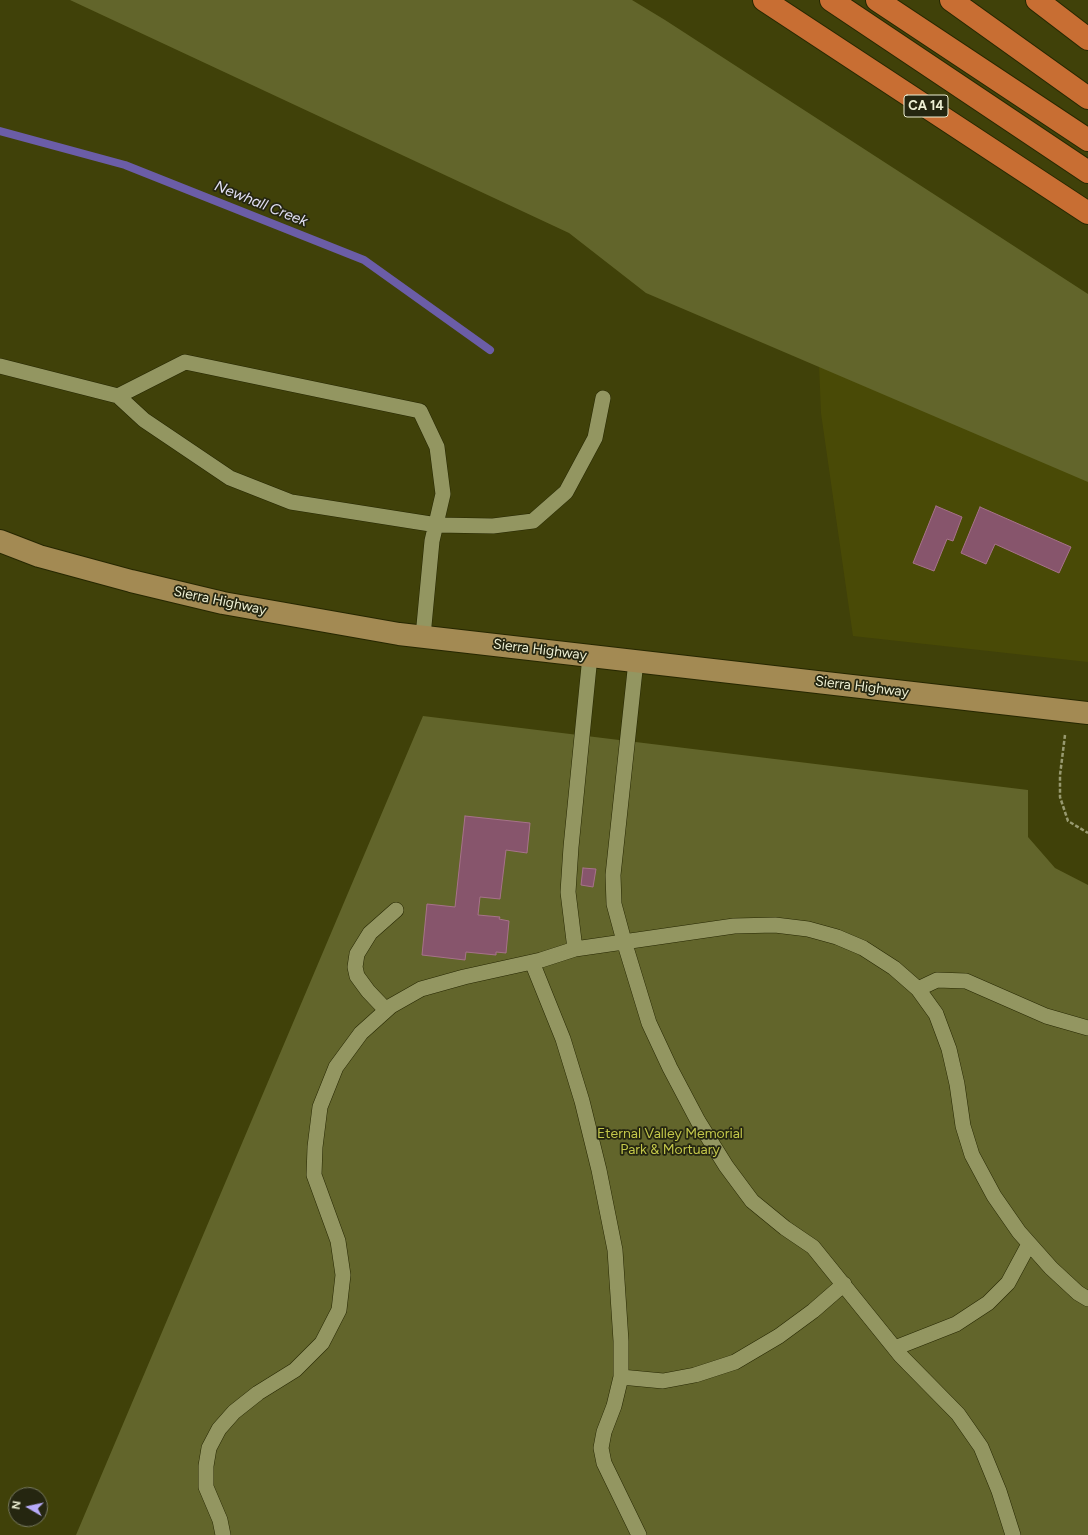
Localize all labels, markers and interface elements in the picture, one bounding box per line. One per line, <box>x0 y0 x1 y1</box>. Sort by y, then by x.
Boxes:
road number: CA 14 <box>904 95 948 117</box>
water label: Newhall Creek <box>212 177 310 231</box>
street label: Sierra Highway <box>172 583 268 619</box>
street label: Sierra Highway <box>492 636 588 664</box>
street label: Sierra Highway <box>814 673 910 701</box>
park label: Eternal Valley Memorial Park & Mortuary <box>597 1126 743 1158</box>
north arrow <box>8 1487 48 1527</box>
text: N <box>10 1500 24 1510</box>

